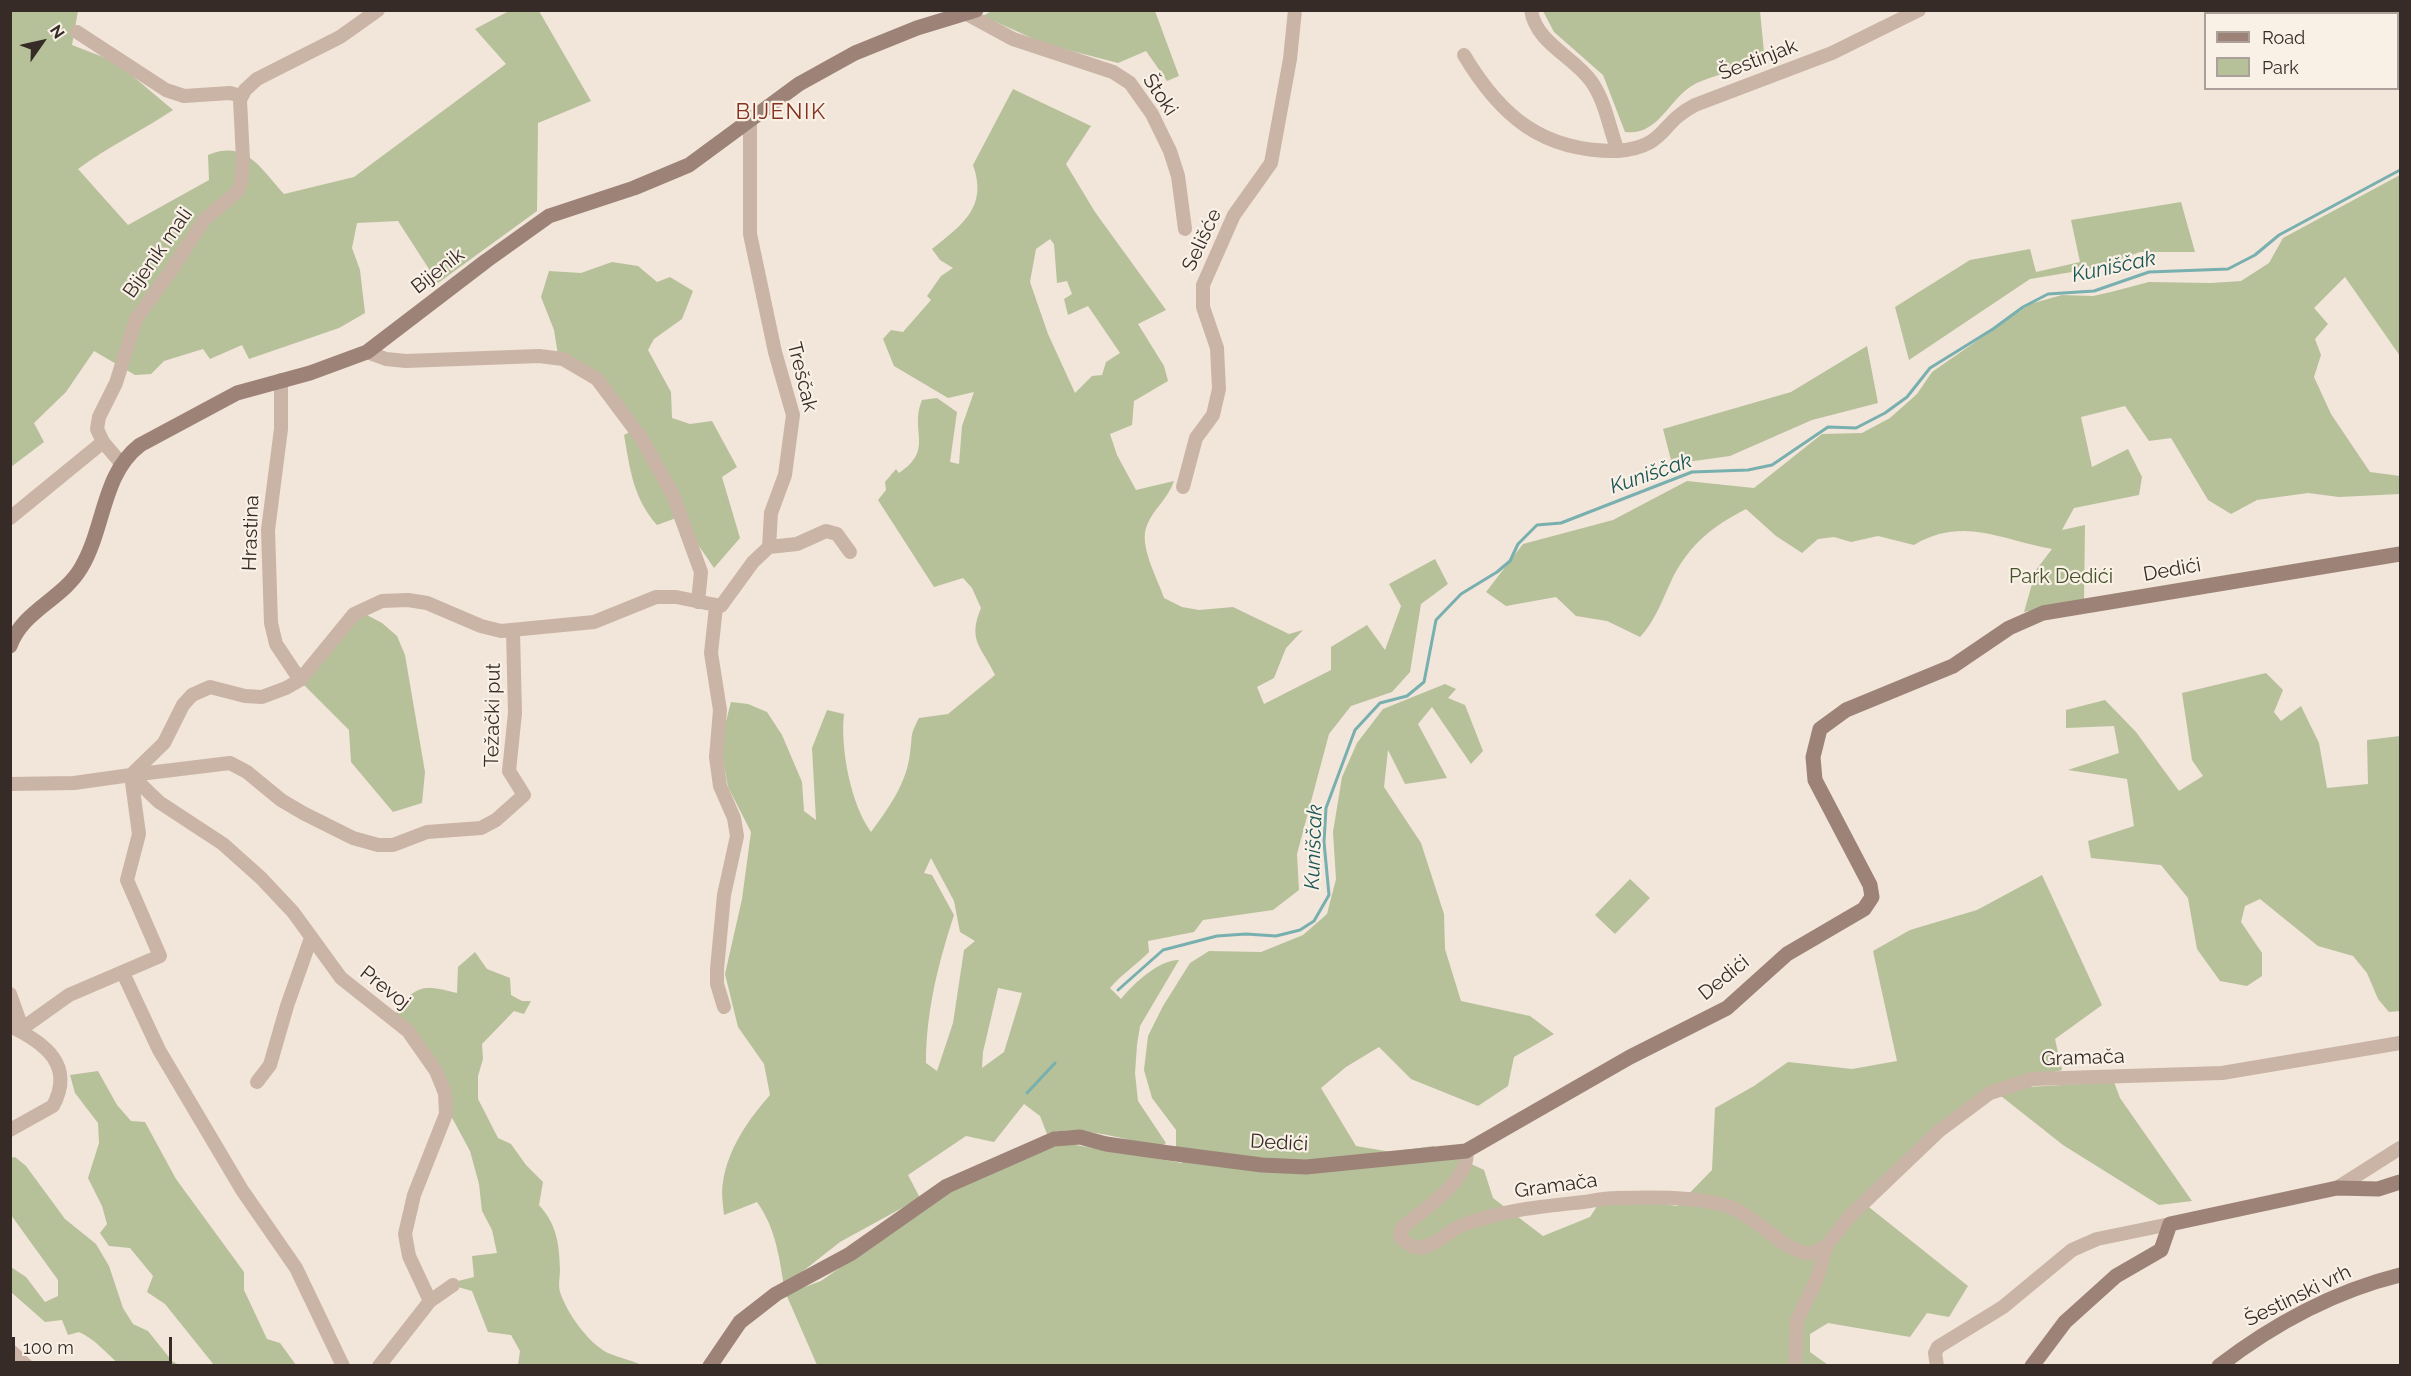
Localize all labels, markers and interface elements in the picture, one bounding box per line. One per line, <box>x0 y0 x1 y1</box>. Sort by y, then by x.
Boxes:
north arrow <box>12 12 72 72</box>
legend <box>2204 12 2399 90</box>
text: N <box>46 21 69 42</box>
text: Road <box>2262 27 2305 48</box>
street label: Šestinjak <box>1715 34 1801 86</box>
text: Park <box>2262 57 2299 78</box>
street label: Štoki <box>1137 69 1183 121</box>
district label: BIJENIK <box>735 99 827 125</box>
street label: Bijenik mali <box>118 203 198 303</box>
street label: Selišće <box>1177 205 1227 275</box>
street label: Bijenik <box>407 243 469 299</box>
water label: Kuniščak <box>2070 246 2158 288</box>
street label: Treščak <box>782 340 822 414</box>
water label: Kuniščak <box>1607 448 1695 500</box>
street label: Hrastina <box>238 495 264 571</box>
street label: Dedići <box>2141 553 2203 587</box>
park label: Park Dedići <box>2009 565 2113 589</box>
street label: Težački put <box>480 663 506 767</box>
water label: Kuniščak <box>1300 804 1328 890</box>
street label: Dedići <box>1694 950 1754 1006</box>
street label: Prevoj <box>355 961 415 1015</box>
street label: Gramača <box>2041 1045 2125 1071</box>
street label: Dedići <box>1249 1129 1309 1157</box>
street label: Gramača <box>1513 1168 1599 1204</box>
street label: Šestinski vrh <box>2241 1260 2355 1332</box>
scale bar <box>15 1325 176 1363</box>
text: 100 m <box>23 1337 74 1358</box>

